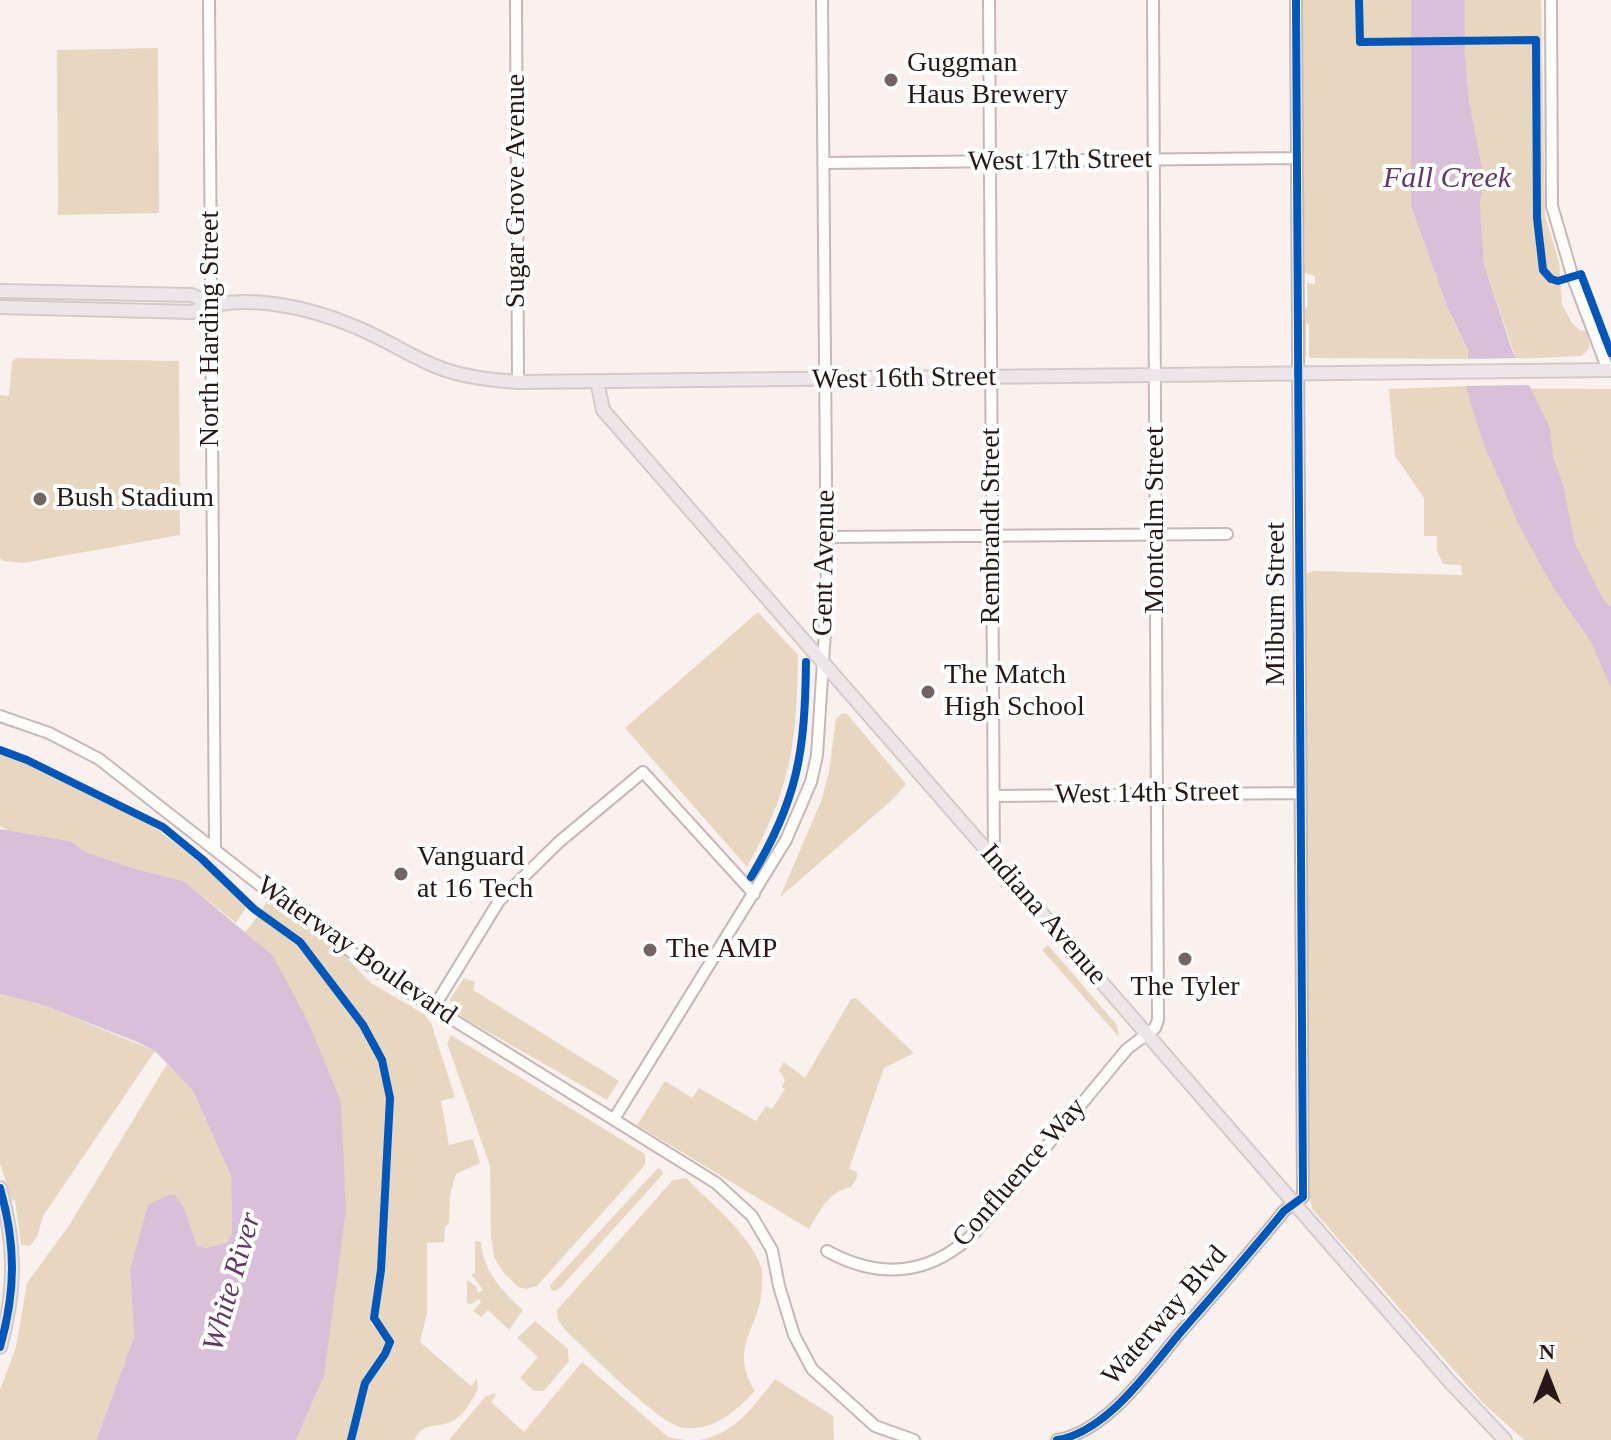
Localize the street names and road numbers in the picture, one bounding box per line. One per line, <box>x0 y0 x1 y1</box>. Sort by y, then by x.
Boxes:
street label: Sugar Grove Avenue <box>500 74 534 308</box>
street label: West 17th Street <box>968 143 1152 179</box>
street label: North Harding Street <box>194 211 228 447</box>
street label: West 16th Street <box>812 361 996 397</box>
street label: Montcalm Street <box>1139 426 1173 614</box>
street label: Rembrandt Street <box>975 428 1009 624</box>
street label: Gent Avenue <box>807 490 843 636</box>
street label: Milburn Street <box>1260 522 1294 686</box>
street label: West 14th Street <box>1055 776 1239 812</box>
street label: Indiana Avenue <box>973 838 1113 992</box>
street label: Waterway Boulevard <box>250 869 462 1033</box>
street label: Confluence Way <box>946 1092 1094 1254</box>
street label: Waterway Blvd <box>1095 1239 1235 1393</box>

